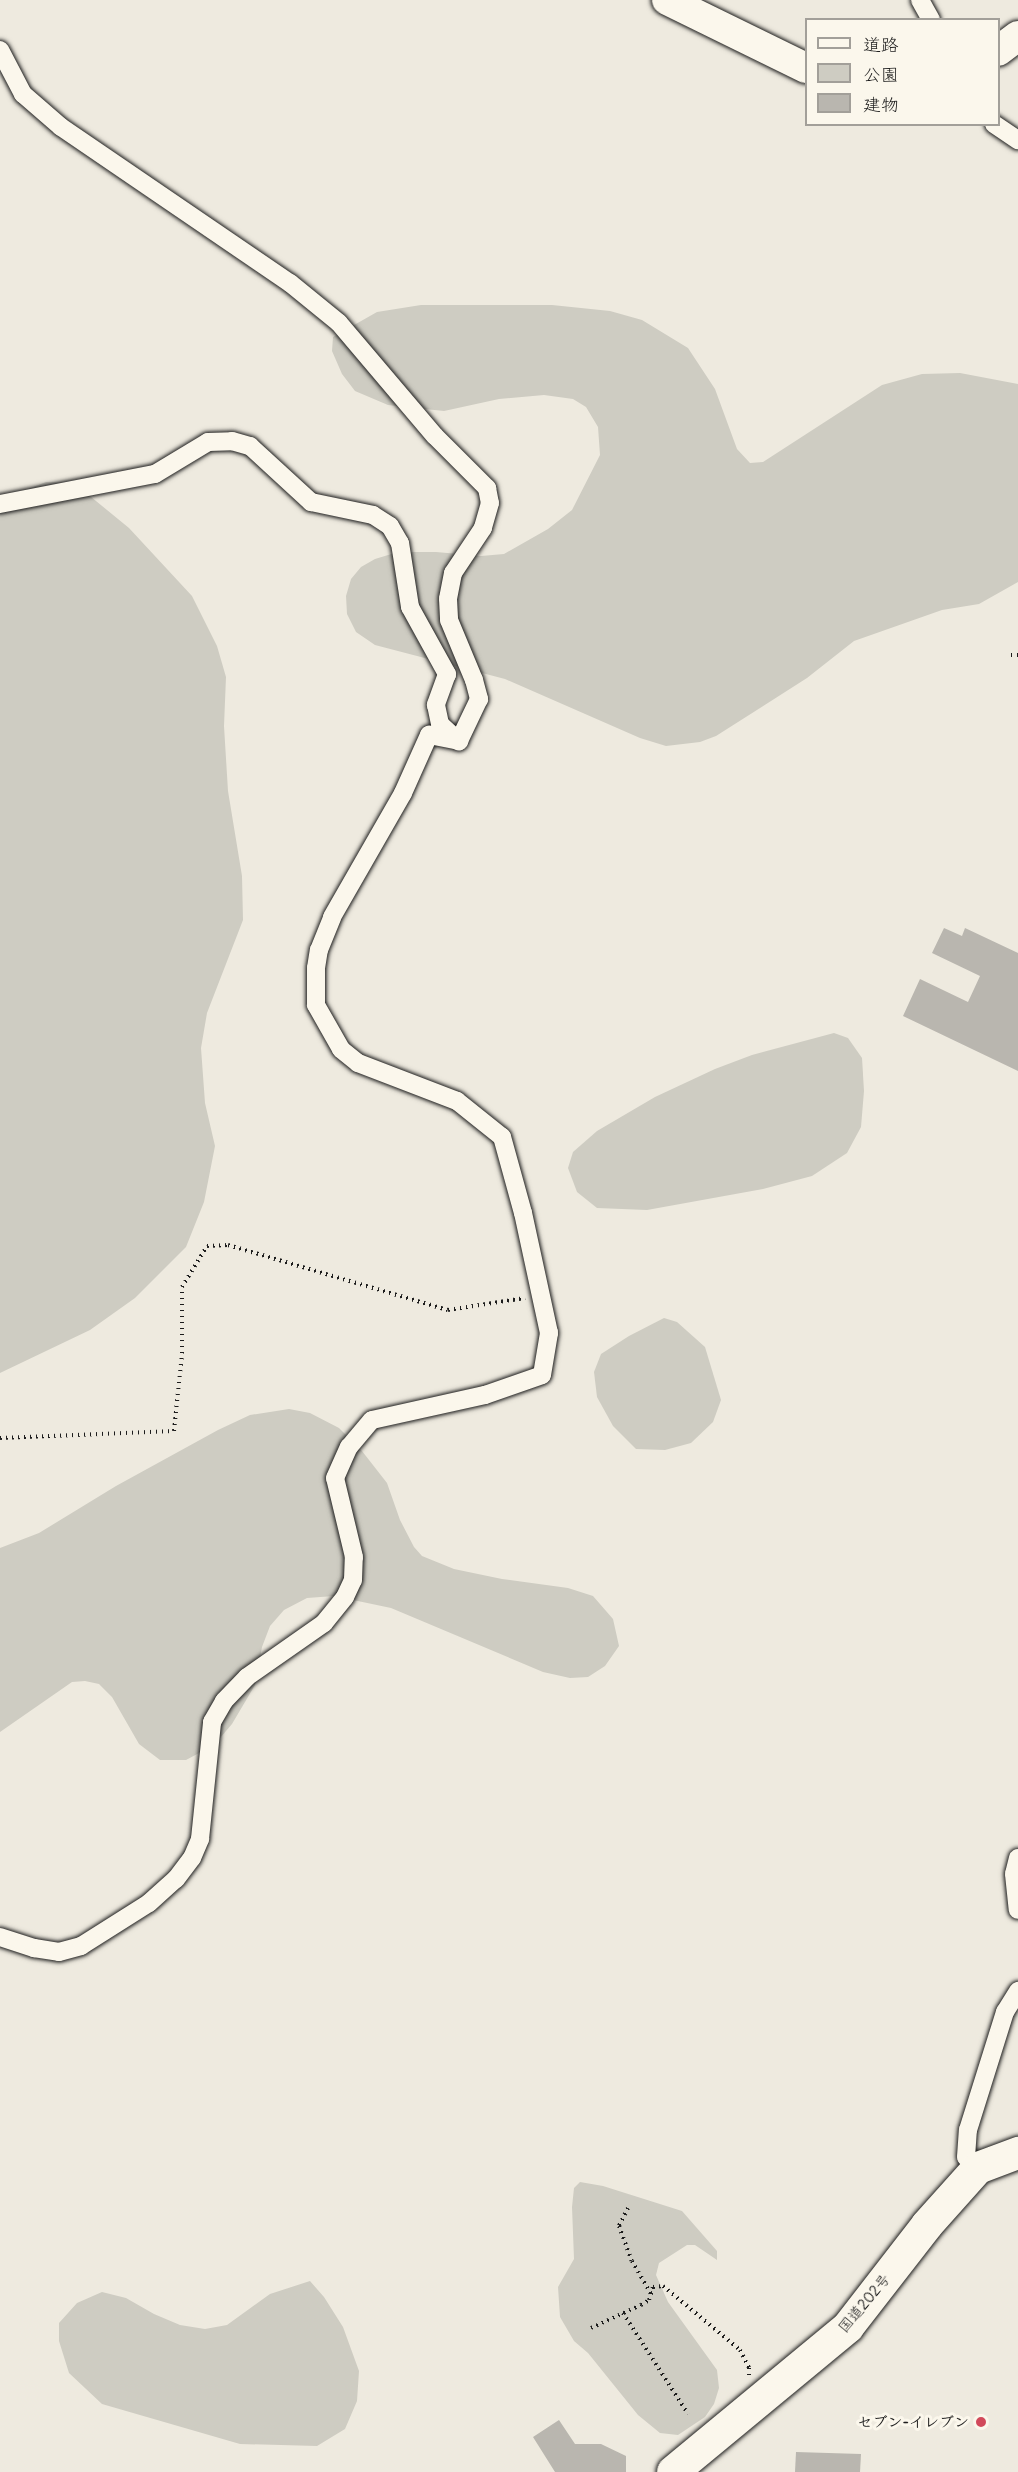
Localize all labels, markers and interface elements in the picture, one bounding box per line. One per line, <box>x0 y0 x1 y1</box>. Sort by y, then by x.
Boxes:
legend <box>805 18 1000 126</box>
text: 道路 <box>863 33 899 56</box>
text: 公園 <box>863 63 899 86</box>
text: 建物 <box>863 93 899 116</box>
street label: 国道202号 <box>834 2270 894 2336</box>
place label: セブン-イレブン <box>858 2413 969 2431</box>
marker: セブン-イレブン <box>974 2415 988 2429</box>

